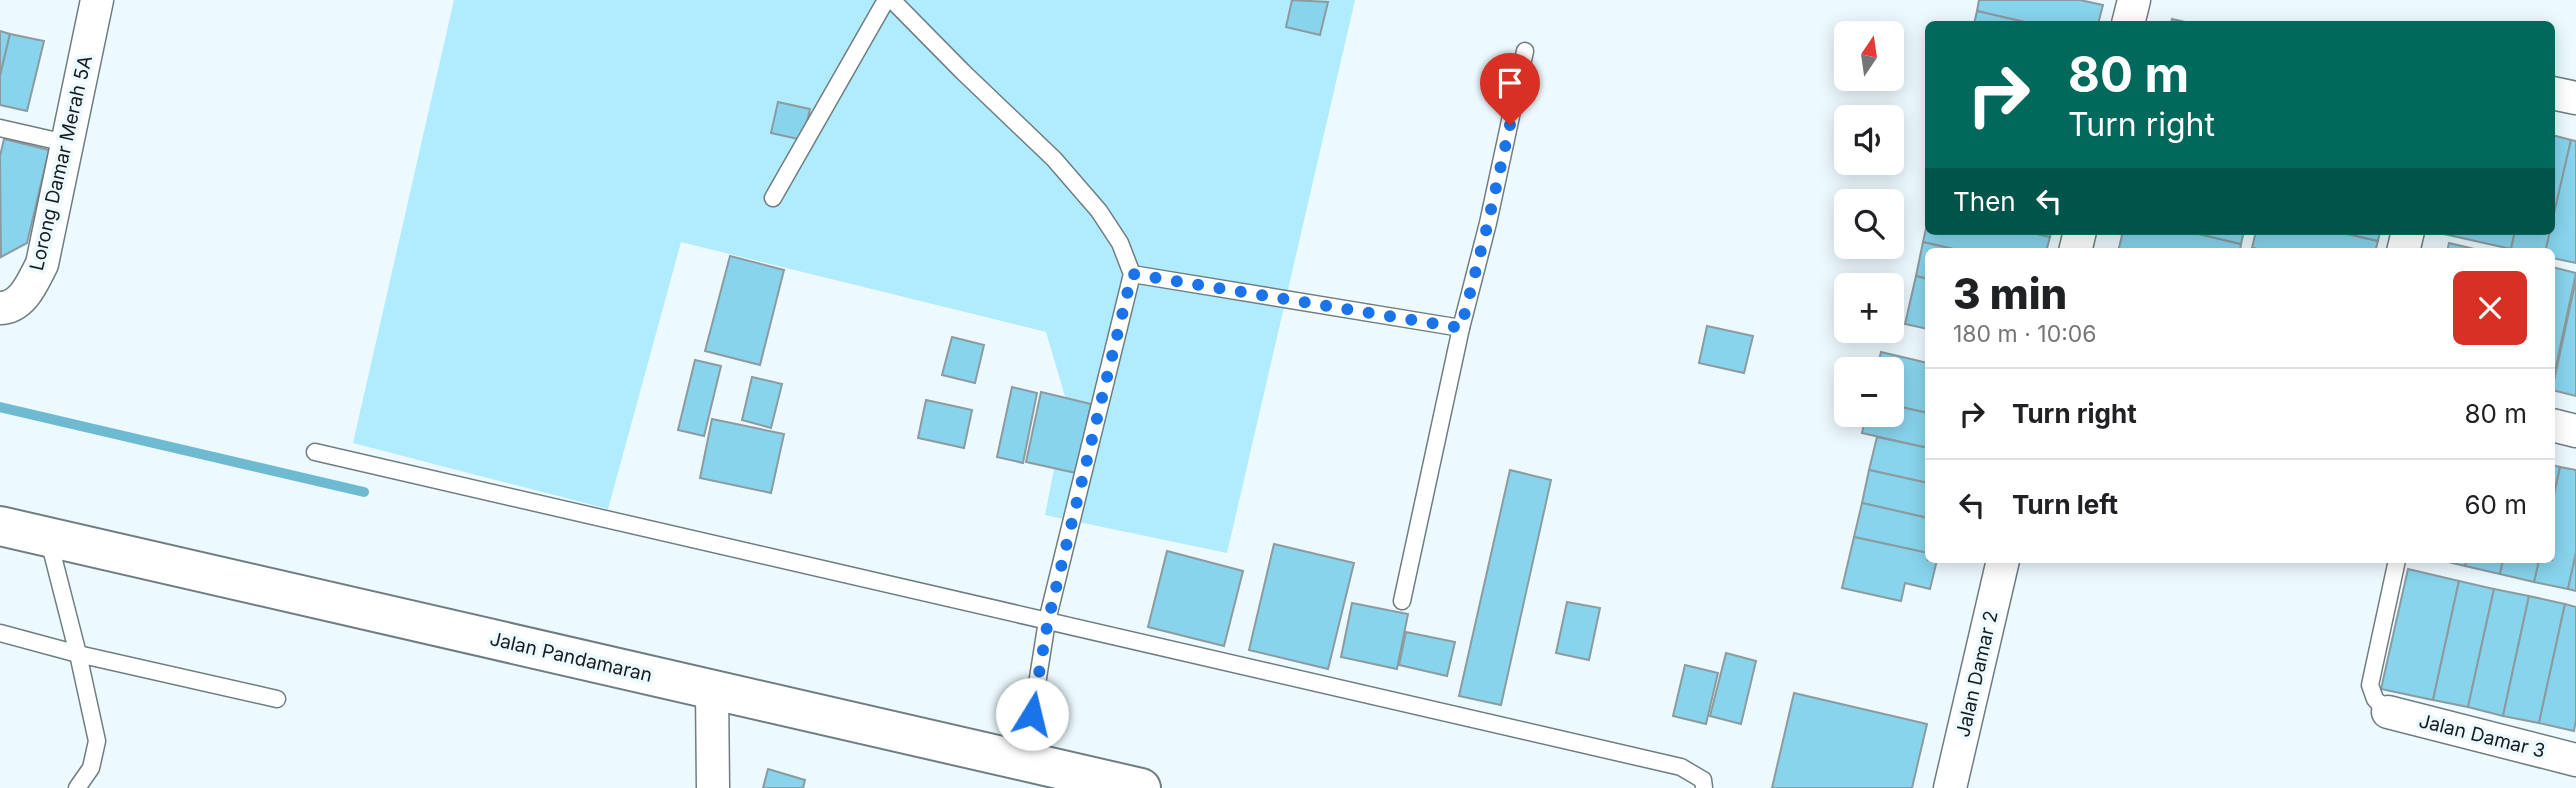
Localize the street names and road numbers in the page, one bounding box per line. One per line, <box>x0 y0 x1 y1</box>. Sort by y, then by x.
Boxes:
street label: Lorong Damar Merah 5A <box>25 53 97 273</box>
street label: Jalan Damar 2 <box>1951 608 2003 740</box>
street label: Jalan Pandamaran <box>488 627 654 687</box>
street label: Jalan Damar 3 <box>2416 709 2548 763</box>

